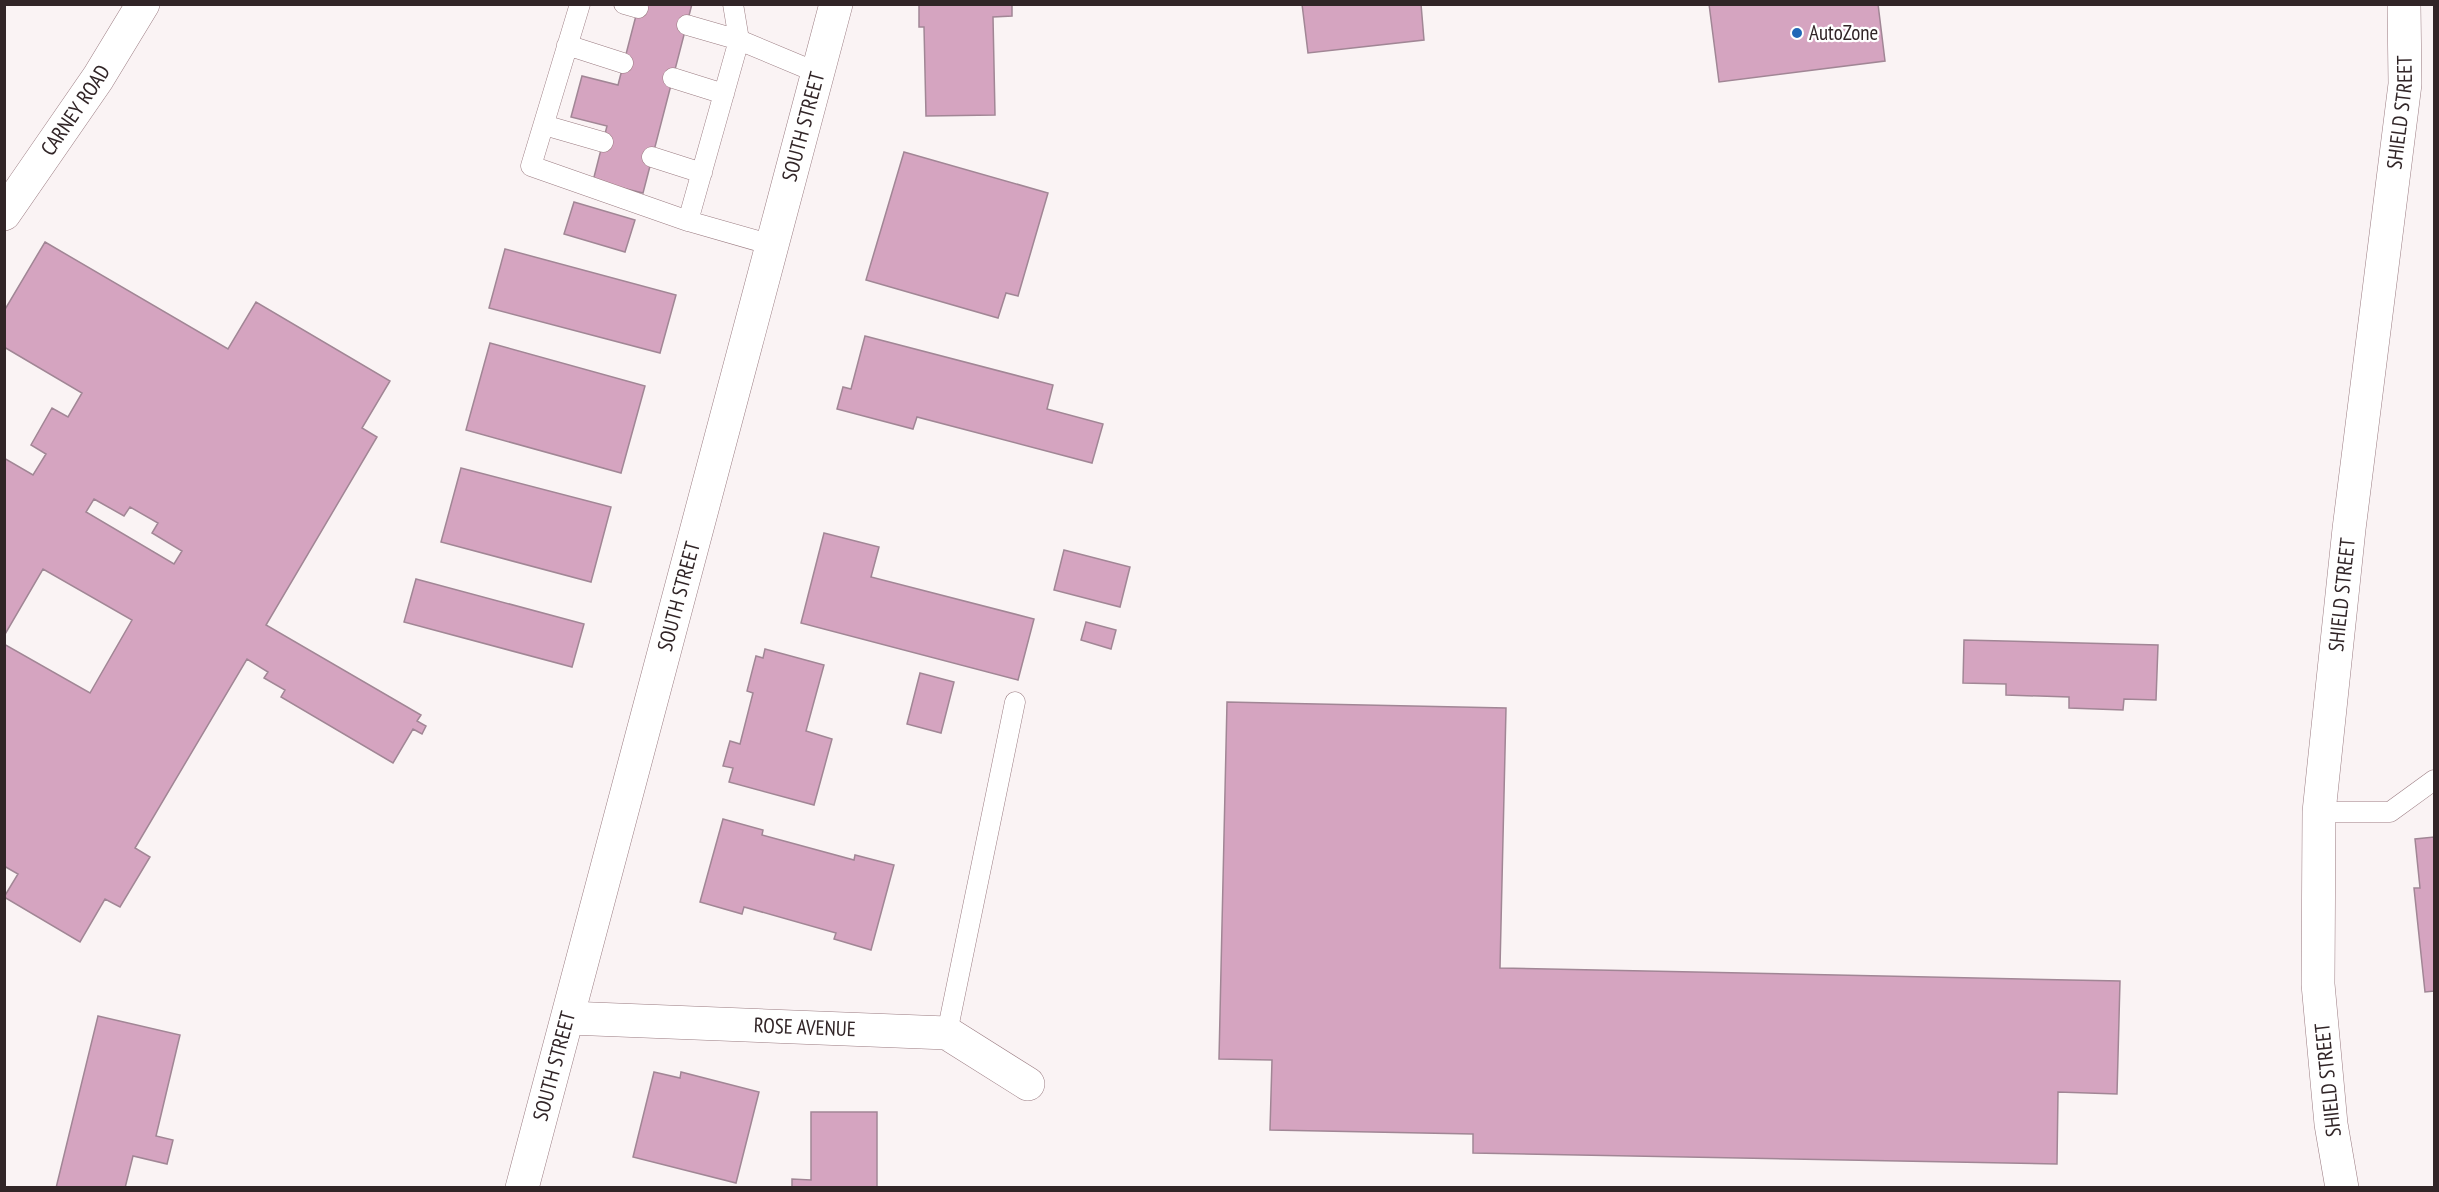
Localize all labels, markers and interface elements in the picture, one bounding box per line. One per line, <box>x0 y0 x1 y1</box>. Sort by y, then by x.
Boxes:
place label: AutoZone <box>1809 19 1878 46</box>
marker: AutoZone <box>1790 26 1804 40</box>
street label: SHIELD STREET <box>2380 55 2418 171</box>
street label: CARNEY ROAD <box>34 60 116 161</box>
street label: SOUTH STREET <box>776 68 831 184</box>
street label: SHIELD STREET <box>2322 536 2361 653</box>
street label: SOUTH STREET <box>651 538 706 654</box>
street label: SOUTH STREET <box>526 1008 581 1124</box>
street label: ROSE AVENUE <box>753 1011 856 1042</box>
street label: SHIELD STREET <box>2308 1021 2347 1138</box>

